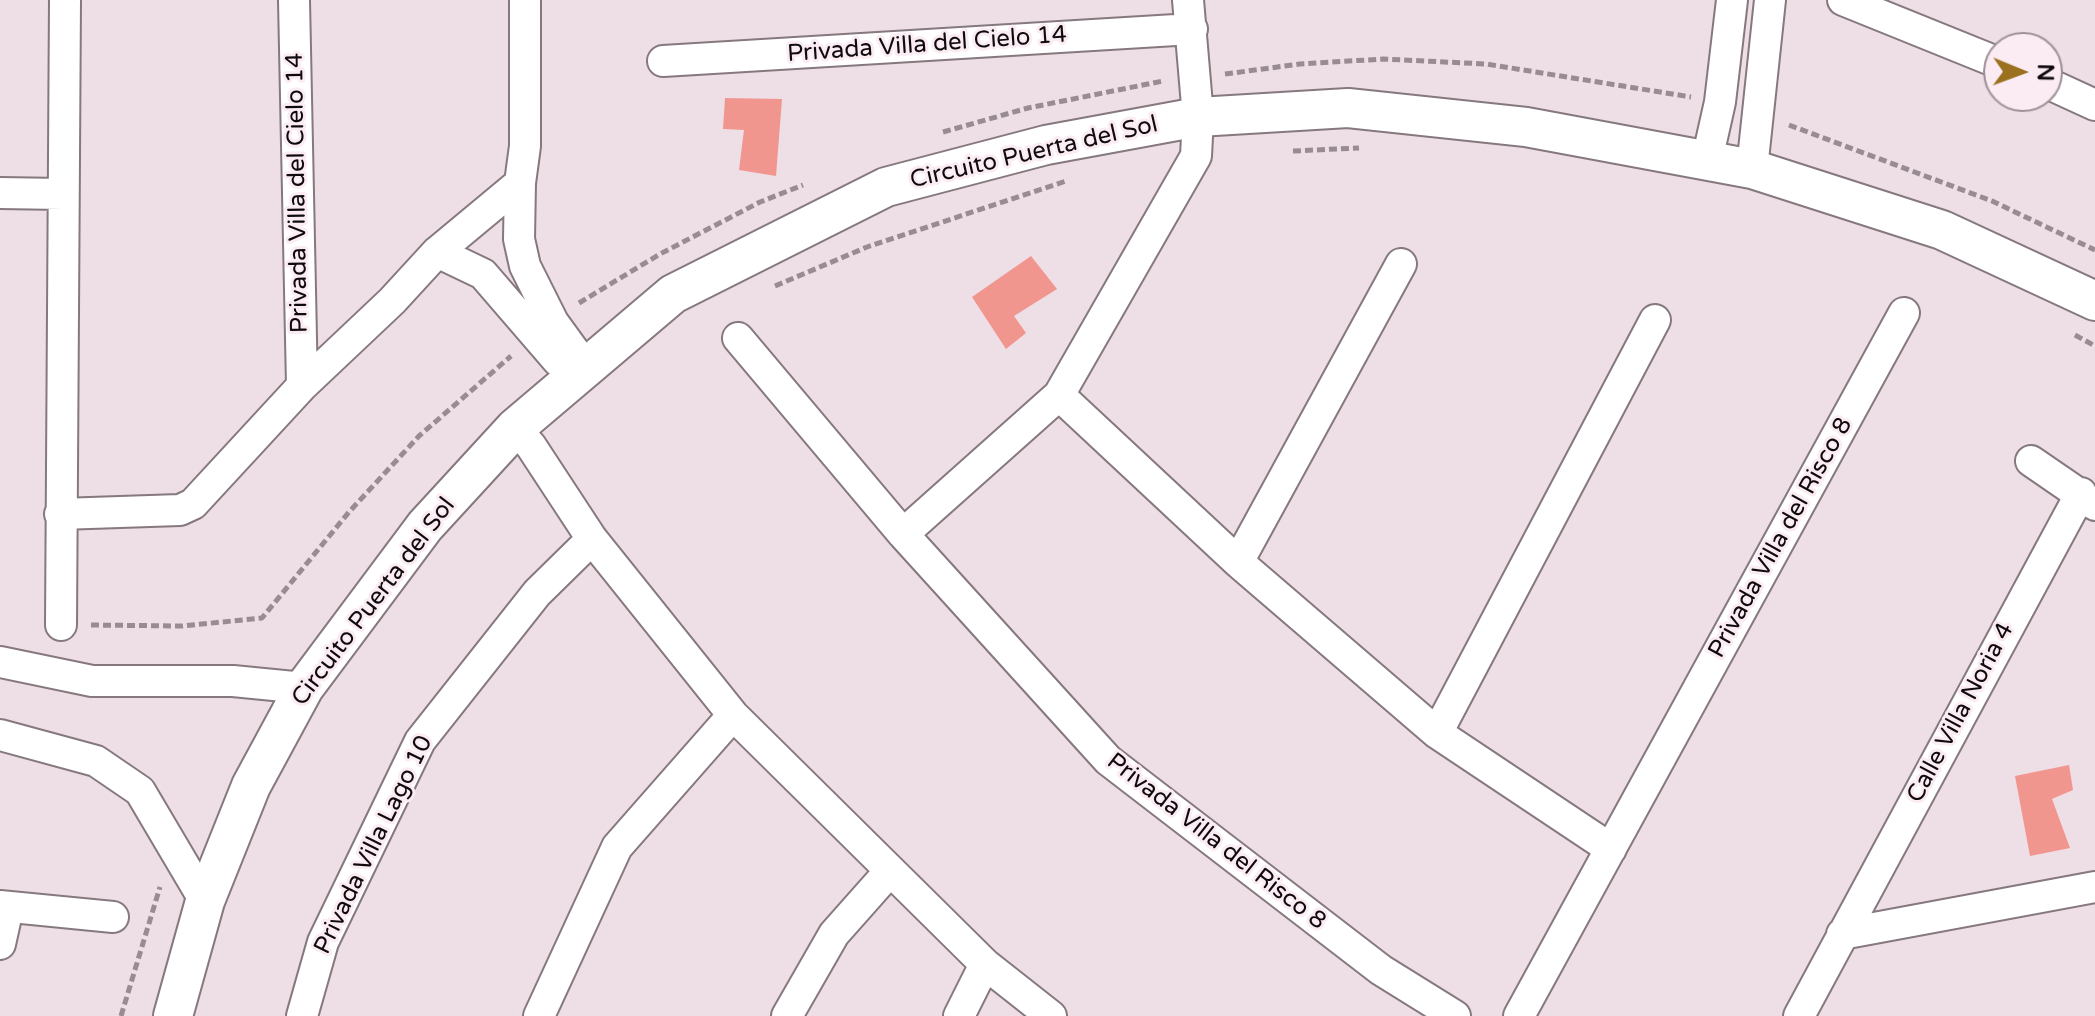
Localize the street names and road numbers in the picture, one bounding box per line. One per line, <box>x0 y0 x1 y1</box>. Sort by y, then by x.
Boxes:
street label: Privada Villa del Cielo 14 <box>786 21 1068 69</box>
street label: Privada Villa del Cielo 14 <box>281 53 315 333</box>
street label: Circuito Puerta del Sol <box>907 110 1161 196</box>
street label: Privada Villa del Risco 8 <box>1703 413 1859 663</box>
street label: Circuito Puerta del Sol <box>286 492 462 712</box>
street label: Calle Villa Noria 4 <box>1901 618 2021 808</box>
street label: Privada Villa Lago 10 <box>309 731 439 959</box>
street label: Privada Villa del Risco 8 <box>1101 747 1331 937</box>

